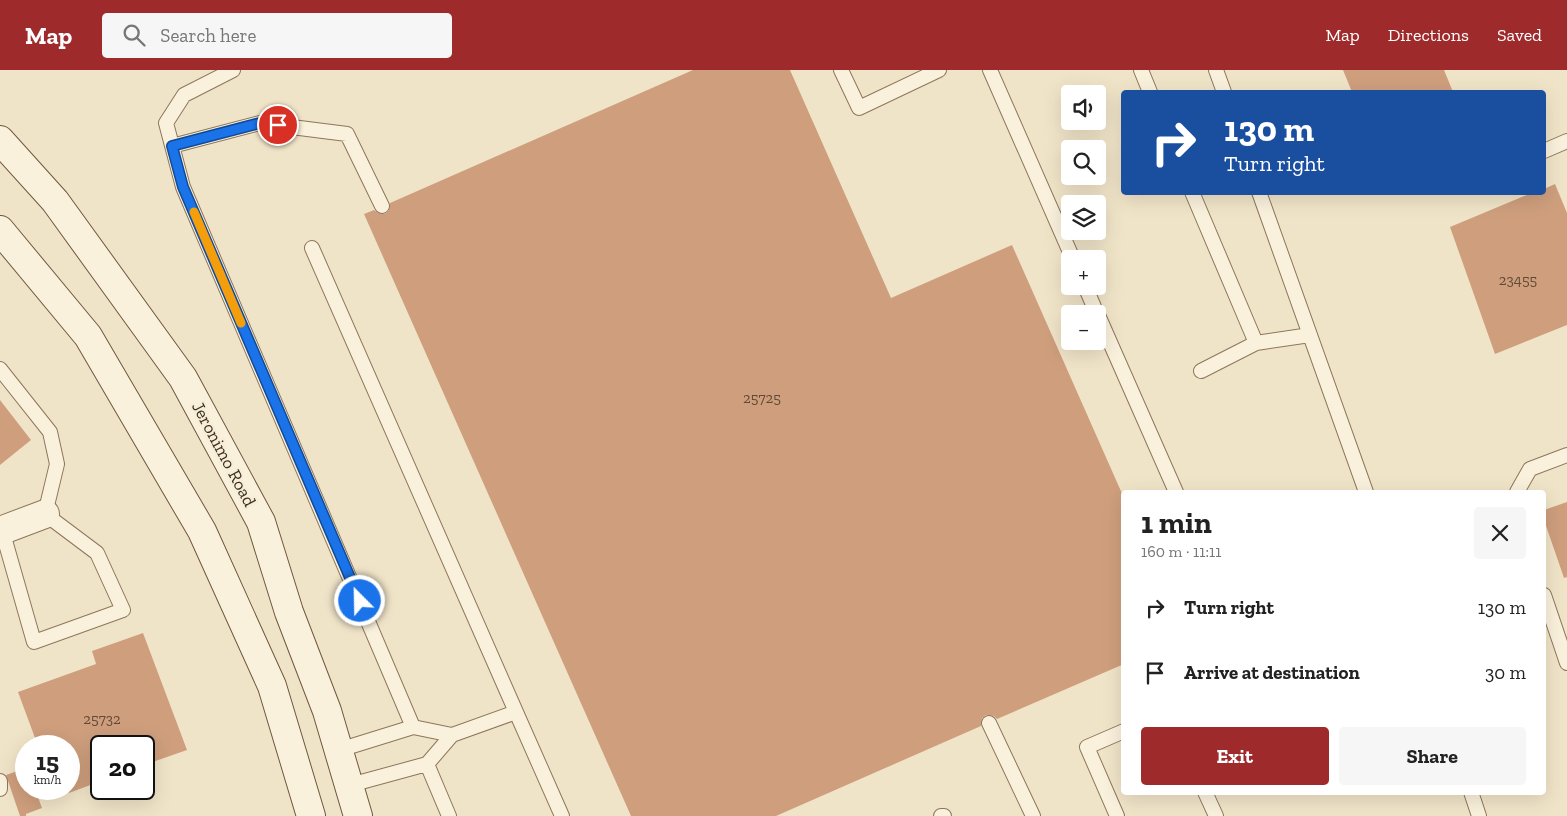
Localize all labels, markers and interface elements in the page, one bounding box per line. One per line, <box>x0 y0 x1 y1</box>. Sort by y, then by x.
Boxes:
search box <box>102 13 452 58</box>
text: Map <box>25 21 72 50</box>
icon: search <box>120 21 148 49</box>
text: Search here <box>160 24 257 47</box>
text: Map <box>1325 24 1360 46</box>
text: Directions <box>1388 24 1469 46</box>
text: Saved <box>1497 24 1542 46</box>
map controls <box>1061 85 1106 350</box>
button: sound <box>1061 85 1106 130</box>
pin <box>257 104 299 146</box>
text: 130 m <box>1224 108 1314 150</box>
icon: right <box>1141 110 1206 175</box>
icon: arrive <box>264 111 292 139</box>
button: search <box>1061 140 1106 185</box>
text: Turn right <box>1224 150 1325 177</box>
button: layers <box>1061 195 1106 240</box>
button: + <box>1061 250 1106 295</box>
house number: 23455 <box>1499 271 1538 289</box>
button: − <box>1061 305 1106 350</box>
house number: 25725 <box>743 389 781 407</box>
street label: Jeronimo Road <box>187 398 261 510</box>
text: 1 min <box>1141 505 1212 541</box>
button: close <box>1474 507 1526 559</box>
text: 160 m · 11:11 <box>1141 542 1221 561</box>
position arrow <box>333 574 385 626</box>
icon: right <box>1141 594 1169 622</box>
text: Turn right <box>1184 596 1274 619</box>
text: 130 m <box>1478 596 1526 619</box>
icon: arrive <box>1141 659 1169 687</box>
text: Arrive at destination <box>1184 661 1360 684</box>
text: 30 m <box>1485 661 1526 684</box>
house number: 25732 <box>83 710 121 728</box>
button: Exit <box>1141 727 1329 785</box>
button: Share <box>1339 727 1526 785</box>
speed limit sign: 20 <box>90 735 155 800</box>
text: 15 <box>36 746 59 776</box>
text: km/h <box>34 773 61 787</box>

